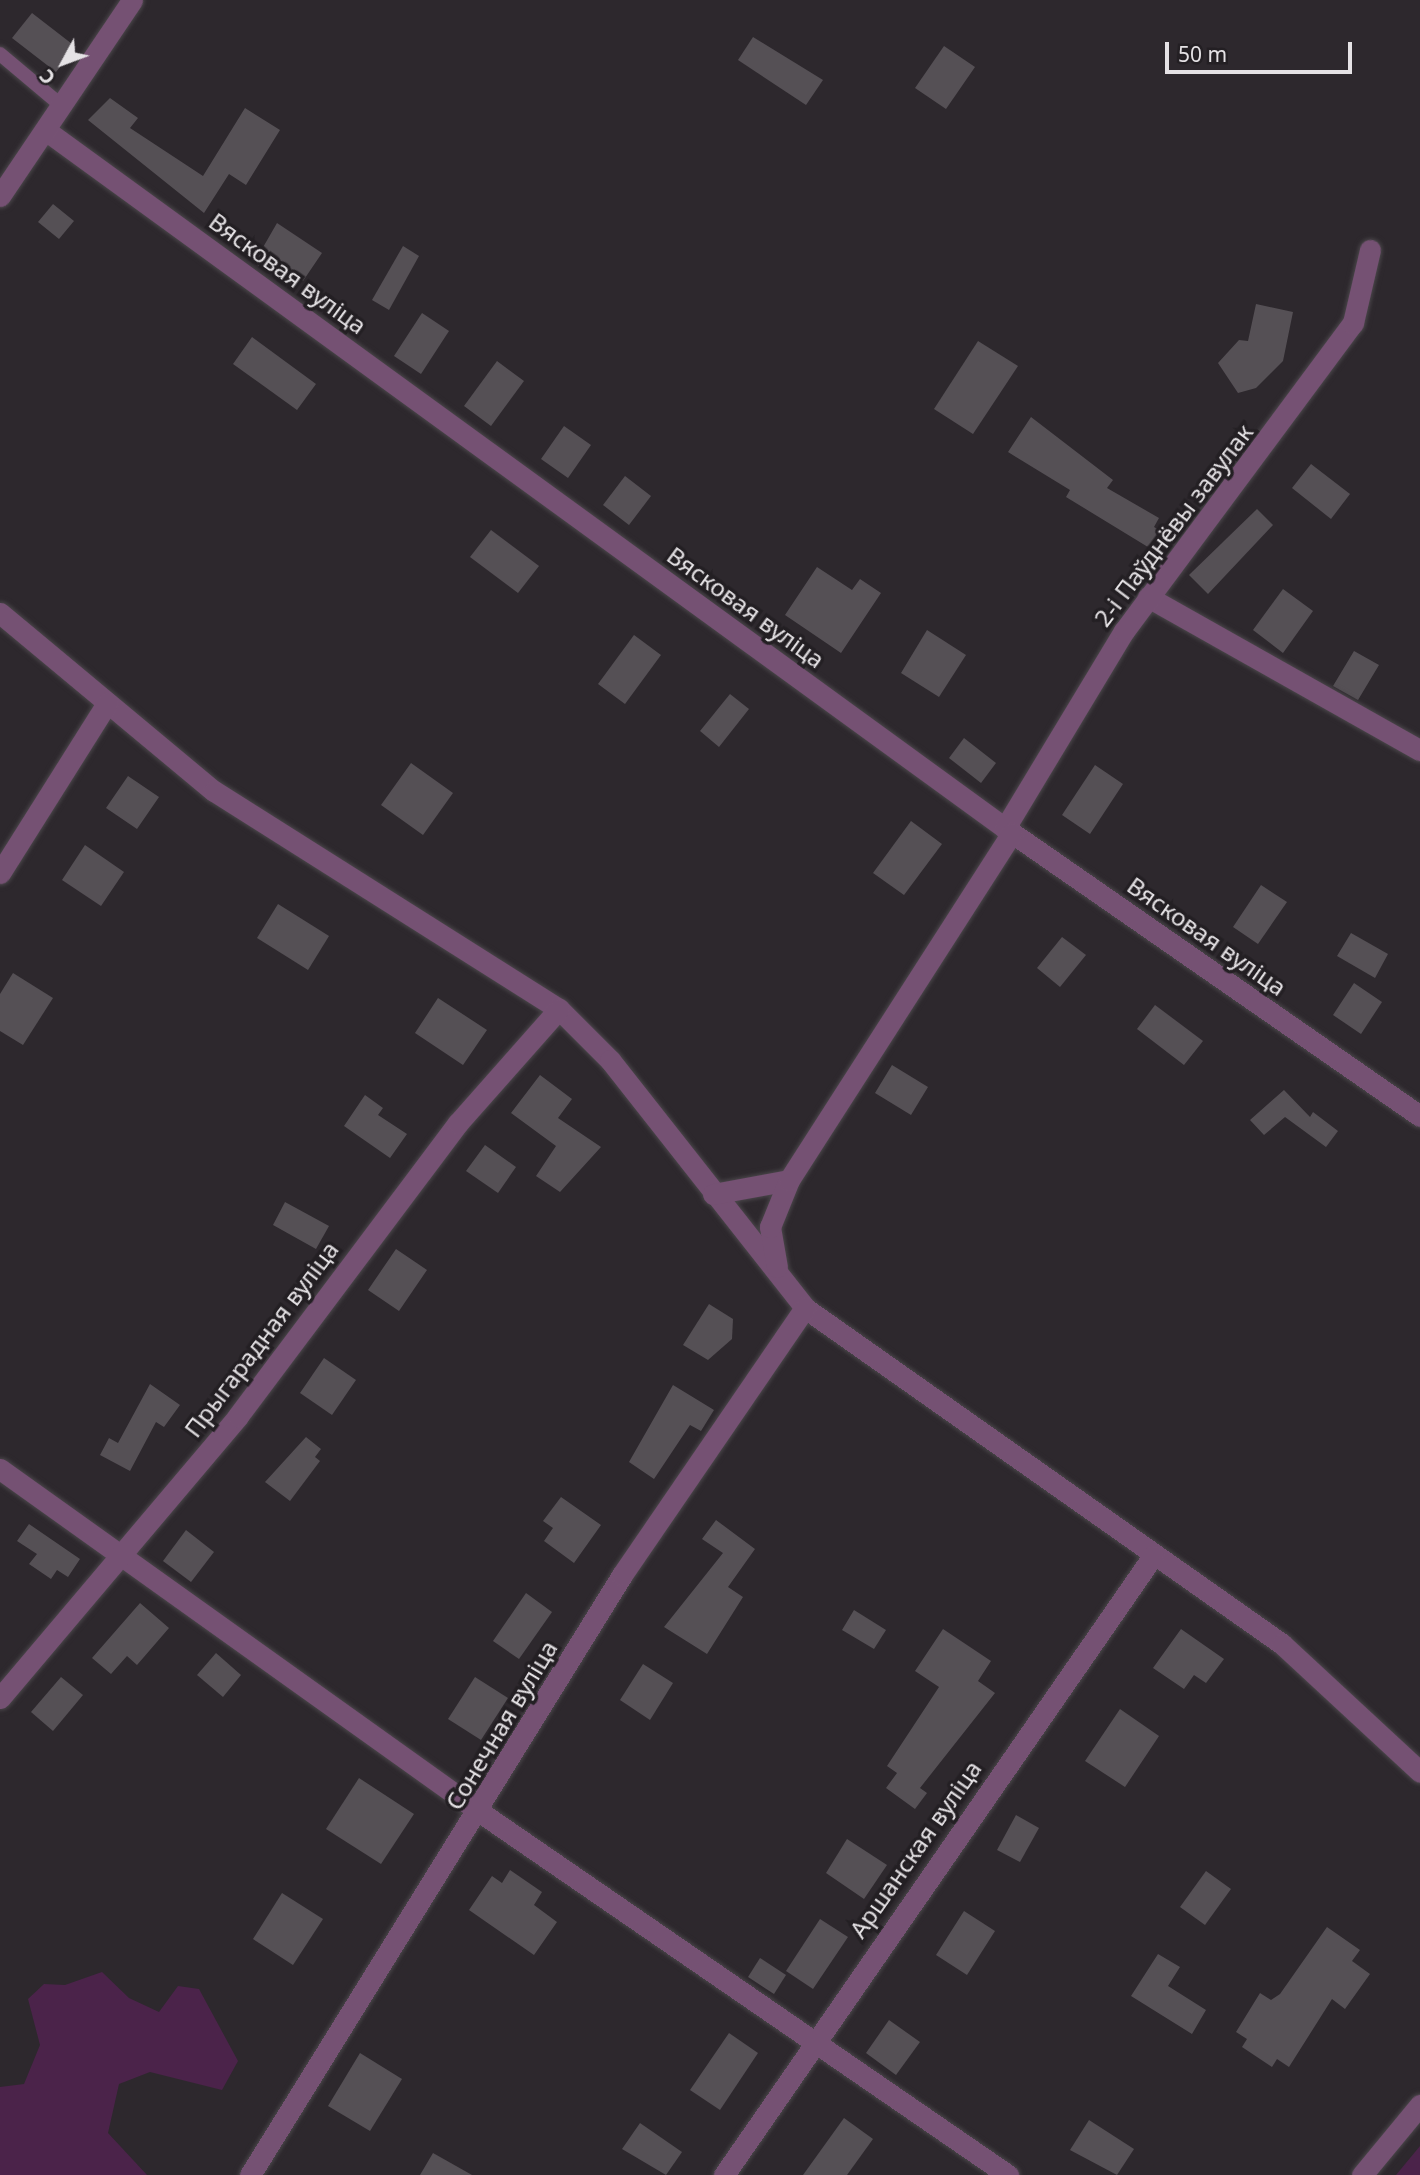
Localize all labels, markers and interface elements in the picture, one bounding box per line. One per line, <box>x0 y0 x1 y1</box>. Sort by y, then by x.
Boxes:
north arrow <box>28 28 98 98</box>
scale bar <box>1168 28 1355 72</box>
text: 50 m <box>1178 40 1227 68</box>
text: С <box>33 64 61 90</box>
street label: Вясковая вуліца <box>204 206 372 340</box>
street label: 2-і Паўднёвы завулак <box>1088 418 1258 632</box>
street label: Вясковая вуліца <box>662 540 830 674</box>
street label: Вясковая вуліца <box>1122 871 1292 1001</box>
street label: Прыгарадная вуліца <box>178 1235 344 1443</box>
street label: Сонечная вуліца <box>439 1635 563 1815</box>
street label: Аршанская вуліца <box>843 1755 987 1943</box>

